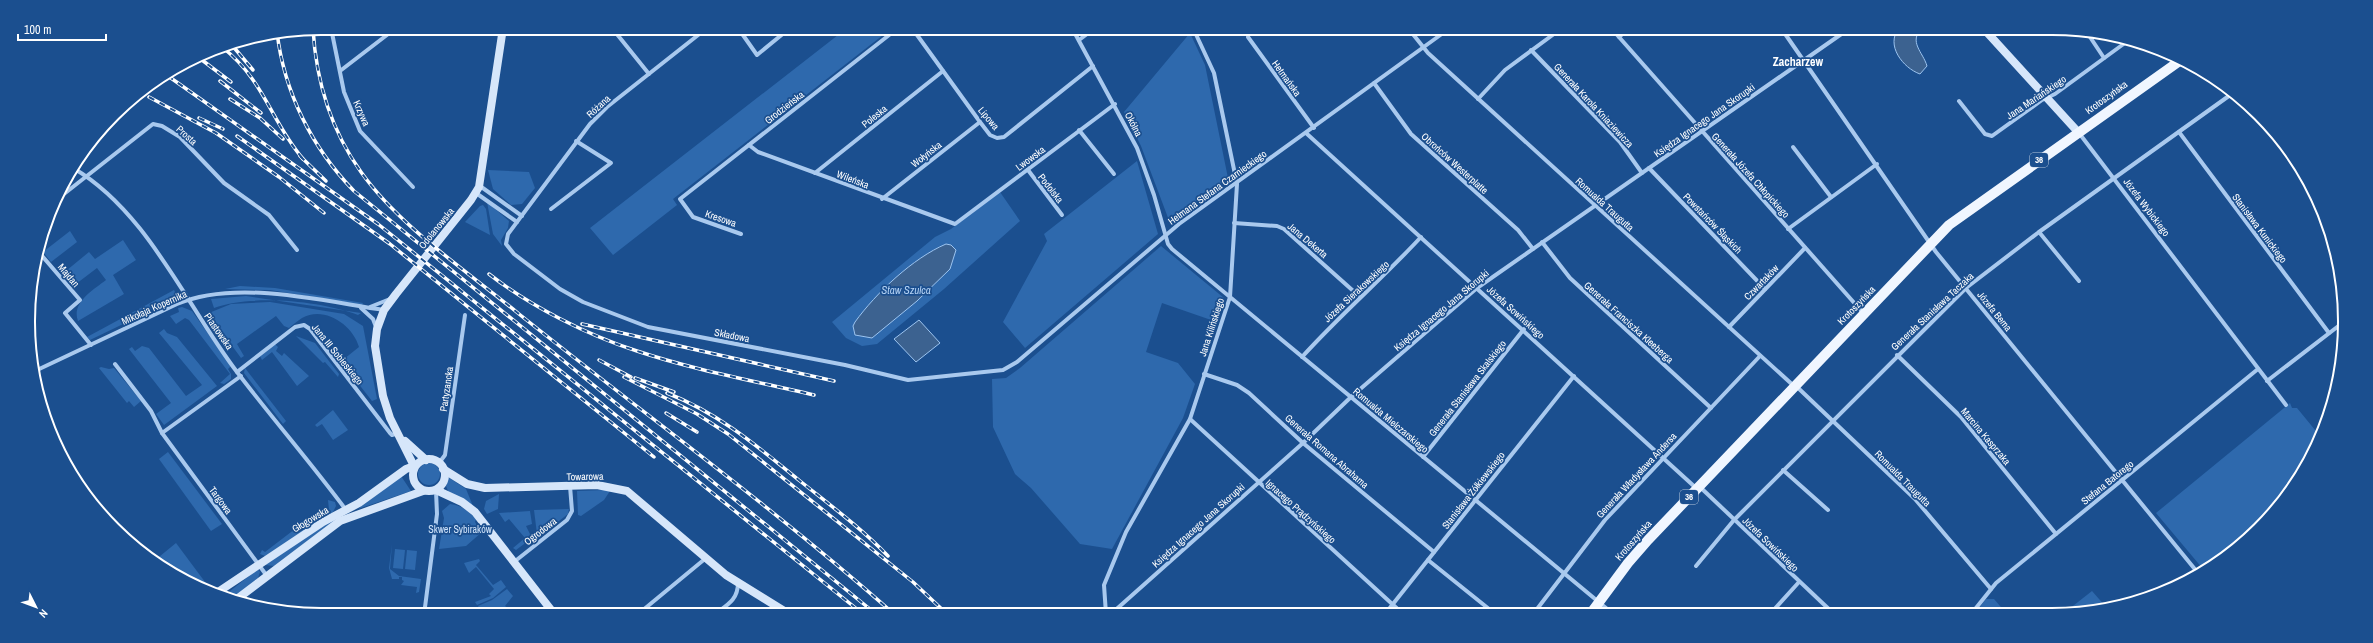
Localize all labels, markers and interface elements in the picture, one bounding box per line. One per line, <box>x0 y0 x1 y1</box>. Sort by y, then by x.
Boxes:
scale bar <box>18 16 106 42</box>
text: 100 m <box>24 22 51 38</box>
district label: Zacharzew <box>1773 54 1823 70</box>
street label: Hetmańska <box>1269 58 1304 99</box>
street label: Generała Karola Kniaziewicza <box>1551 60 1636 151</box>
street label: Jana Mariańskiego <box>2004 72 2069 122</box>
street label: Krotoszyńska <box>2083 77 2130 117</box>
street label: Księdza Ignacego Jana Skorupki <box>1651 81 1757 160</box>
street label: Grodzieńska <box>762 88 807 127</box>
street label: Różana <box>584 92 613 121</box>
street label: Krzywa <box>350 98 373 129</box>
street label: Poleska <box>859 102 890 131</box>
street label: Lipowa <box>975 104 1002 133</box>
street label: Okólna <box>1122 110 1145 139</box>
street label: Prosta <box>174 123 200 148</box>
street label: Obrońców Westerplatte <box>1419 130 1491 197</box>
street label: Generała Józefa Chłopickiego <box>1709 130 1793 221</box>
street label: Wołyńska <box>908 138 945 170</box>
street label: Lwowska <box>1013 143 1048 174</box>
street label: Hetmana Stefana Czarnieckiego <box>1165 147 1270 228</box>
road number: 36 <box>2030 153 2048 167</box>
street label: Wileńska <box>835 167 871 192</box>
street label: Podolska <box>1035 171 1066 206</box>
street label: Romualda Traugutta <box>1573 175 1637 234</box>
street label: Józefa Wybickiego <box>2121 176 2173 239</box>
street label: Powstańców Śląskich <box>1680 190 1745 256</box>
street label: Stanisława Kunickiego <box>2229 191 2290 266</box>
street label: Odolanowska <box>416 205 457 252</box>
street label: Kresowa <box>704 207 738 230</box>
street label: Jana Dekerta <box>1285 220 1331 261</box>
street label: Józefa Sierakowskiego <box>1321 257 1392 325</box>
street label: Majdan <box>55 261 82 290</box>
street label: Czwartaków <box>1741 262 1782 303</box>
street label: Księdza Ignacego Jana Skorupki <box>1391 267 1492 354</box>
street label: Generała Stanisława Taczaka <box>1888 269 1977 353</box>
street label: Generała Franciszka Kleeberga <box>1581 279 1676 366</box>
water label: Staw Szulca <box>881 283 931 297</box>
street label: Józefa Sowińskiego <box>1484 283 1548 342</box>
street label: Krotoszyńska <box>1835 283 1878 328</box>
street label: Mikołaja Kopernika <box>119 287 189 328</box>
street label: Józefa Bema <box>1974 289 2015 334</box>
street label: Jana Kilińskiego <box>1196 296 1227 358</box>
street label: Piastowska <box>201 310 236 353</box>
street label: Jana III Sobieskiego <box>309 321 366 388</box>
street label: Składowa <box>713 326 751 345</box>
street label: Generała Stanisława Skalskiego <box>1426 337 1509 439</box>
street label: Partyzancka <box>437 365 456 412</box>
street label: Romualda Mielczarskiego <box>1350 385 1431 456</box>
street label: Marcina Kasprzaka <box>1958 405 2014 468</box>
street label: Generała Romana Abrahama <box>1282 411 1372 492</box>
street label: Generała Władysława Andersa <box>1593 430 1680 521</box>
street label: Romualda Traugutta <box>1872 447 1934 510</box>
street label: Stanisława Żółkiewskiego <box>1439 449 1508 532</box>
street label: Stefana Batorego <box>2078 457 2137 508</box>
street label: Towarowa <box>566 470 604 483</box>
street label: Ignacego Prądzyńskiego <box>1263 476 1339 547</box>
street label: Księdza Ignacego Jana Skorupki <box>1149 480 1247 570</box>
street label: Targowa <box>206 484 235 517</box>
road number: 36 <box>1680 490 1698 504</box>
street label: Głogowska <box>290 503 331 535</box>
street label: Ogrodowa <box>521 514 560 548</box>
street label: Józefa Sowińskiego <box>1740 514 1802 575</box>
street label: Krotoszyńska <box>1612 517 1655 563</box>
park label: Skwer Sybiraków <box>428 523 492 536</box>
north arrow <box>16 587 56 627</box>
text: N <box>36 607 51 621</box>

